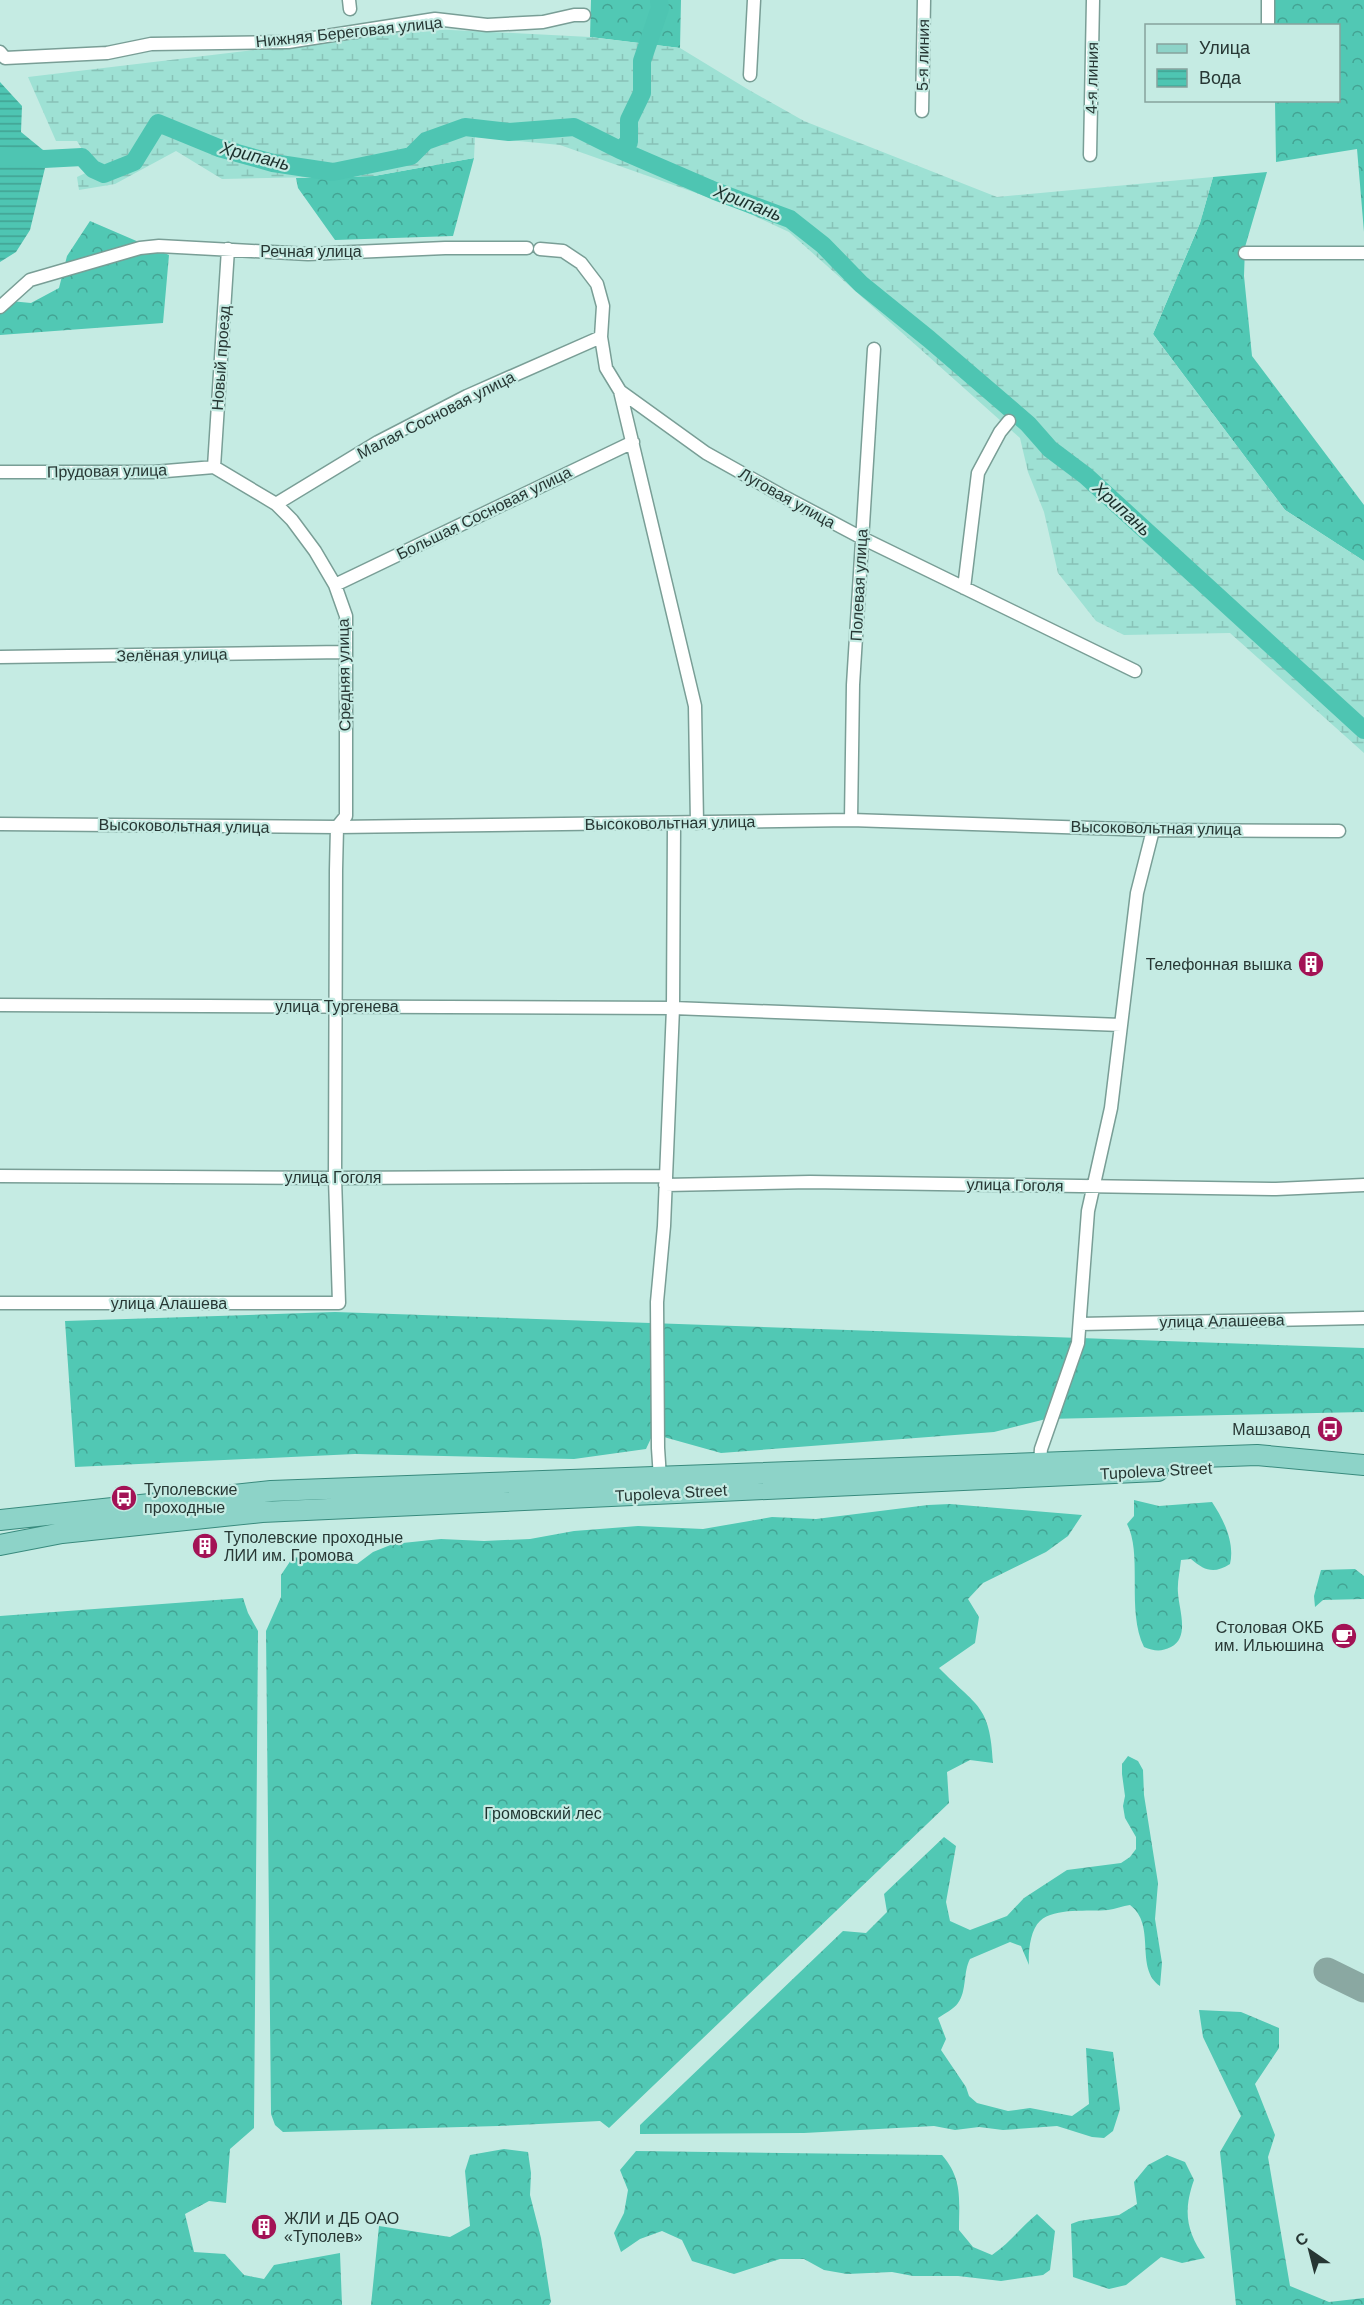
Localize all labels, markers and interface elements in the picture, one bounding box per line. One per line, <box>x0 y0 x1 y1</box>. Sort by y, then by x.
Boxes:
street label: Нижняя Береговая улица <box>255 14 443 50</box>
street label: 5-я линия <box>914 19 932 91</box>
legend <box>1145 24 1340 102</box>
text: Улица <box>1199 38 1251 58</box>
street label: 4-я линия <box>1083 42 1101 114</box>
text: Вода <box>1199 68 1242 88</box>
water label: Хрипань <box>217 137 292 174</box>
water label: Хрипань <box>710 181 785 225</box>
street label: Речная улица <box>260 243 362 260</box>
street label: Новый проезд <box>209 304 233 411</box>
street label: Малая Сосновая улица <box>355 368 518 462</box>
street label: Прудовая улица <box>47 461 167 481</box>
street label: Большая Сосновая улица <box>394 463 574 563</box>
street label: Луговая улица <box>736 465 838 532</box>
water label: Хрипань <box>1088 477 1155 540</box>
street label: Полевая улица <box>848 528 870 642</box>
street label: Средняя улица <box>335 618 353 732</box>
street label: Зелёная улица <box>116 646 228 664</box>
street label: Высоковольтная улица <box>584 813 756 833</box>
street label: Высоковольтная улица <box>98 816 270 836</box>
street label: Высоковольтная улица <box>1070 818 1242 838</box>
building icon: Телефонная вышка <box>1296 949 1326 979</box>
place label: Телефонная вышка <box>1146 956 1292 973</box>
street label: улица Тургенева <box>275 998 399 1015</box>
street label: улица Гоголя <box>285 1169 381 1186</box>
street label: улица Гоголя <box>966 1176 1064 1194</box>
street label: улица Алашева <box>111 1295 227 1312</box>
street label: улица Алашеева <box>1159 1311 1285 1331</box>
bus stop icon: Машзавод <box>1315 1414 1345 1444</box>
place label: Машзавод <box>1232 1421 1311 1438</box>
street label: Tupoleva Street <box>1099 1460 1213 1482</box>
place label: Туполевские проходные <box>144 1481 238 1516</box>
street label: Tupoleva Street <box>614 1482 728 1504</box>
bus stop icon: Туполевские проходные <box>109 1483 139 1513</box>
place label: Туполевские проходные ЛИИ им. Громова <box>224 1529 403 1564</box>
building icon: Туполевские проходные ЛИИ им. Громова <box>190 1531 220 1561</box>
place label: Столовая ОКБ им. Ильюшина <box>1214 1619 1324 1654</box>
cafe icon: Столовая ОКБ им. Ильюшина <box>1329 1621 1359 1651</box>
park label: Громовский лес <box>484 1805 602 1822</box>
place label: ЖЛИ и ДБ ОАО «Туполев» <box>284 2210 399 2245</box>
building icon: ЖЛИ и ДБ ОАО «Туполев» <box>249 2212 279 2242</box>
north arrow <box>1280 2221 1340 2281</box>
text: С <box>1292 2229 1312 2249</box>

